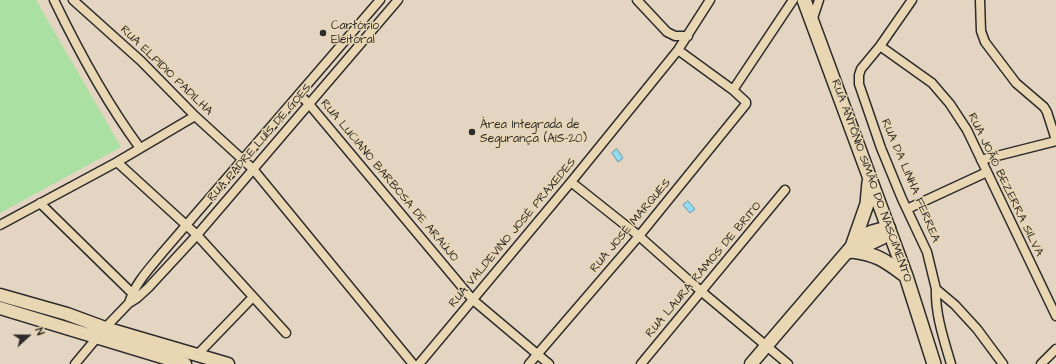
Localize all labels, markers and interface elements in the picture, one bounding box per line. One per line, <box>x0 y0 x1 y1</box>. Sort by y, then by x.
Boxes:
place label: Cartório Eleitoral <box>331 19 379 47</box>
street label: RUA ELPÍDIO PADILHA <box>117 23 215 119</box>
marker: Cartório Eleitoral <box>318 28 328 38</box>
street label: RUA ANTÔNIO SIMÃO DO NASCIMENTO <box>828 78 914 284</box>
street label: RUA PADRE LUÍS DE GOES <box>205 81 315 205</box>
street label: RUA LUCIANO BARBOSA DE ARAÚJO <box>317 97 461 265</box>
street label: RUA JOÃO BEZERRA SILVA <box>964 111 1046 259</box>
street label: RUA DA LINHA FERREA <box>877 117 943 245</box>
place label: Área Integrada de Segurança (AIS-20) <box>480 118 587 146</box>
marker: Área Integrada de Segurança (AIS-20) <box>467 127 477 137</box>
street label: RUA VALDEVINO JOSÉ PRAXEDES <box>446 155 580 311</box>
street label: RUA JOSÉ MARQUES <box>588 176 674 276</box>
street label: RUA LAURA RAMOS DE BRITO <box>643 199 765 341</box>
north arrow <box>8 316 48 356</box>
text: N <box>31 326 48 337</box>

